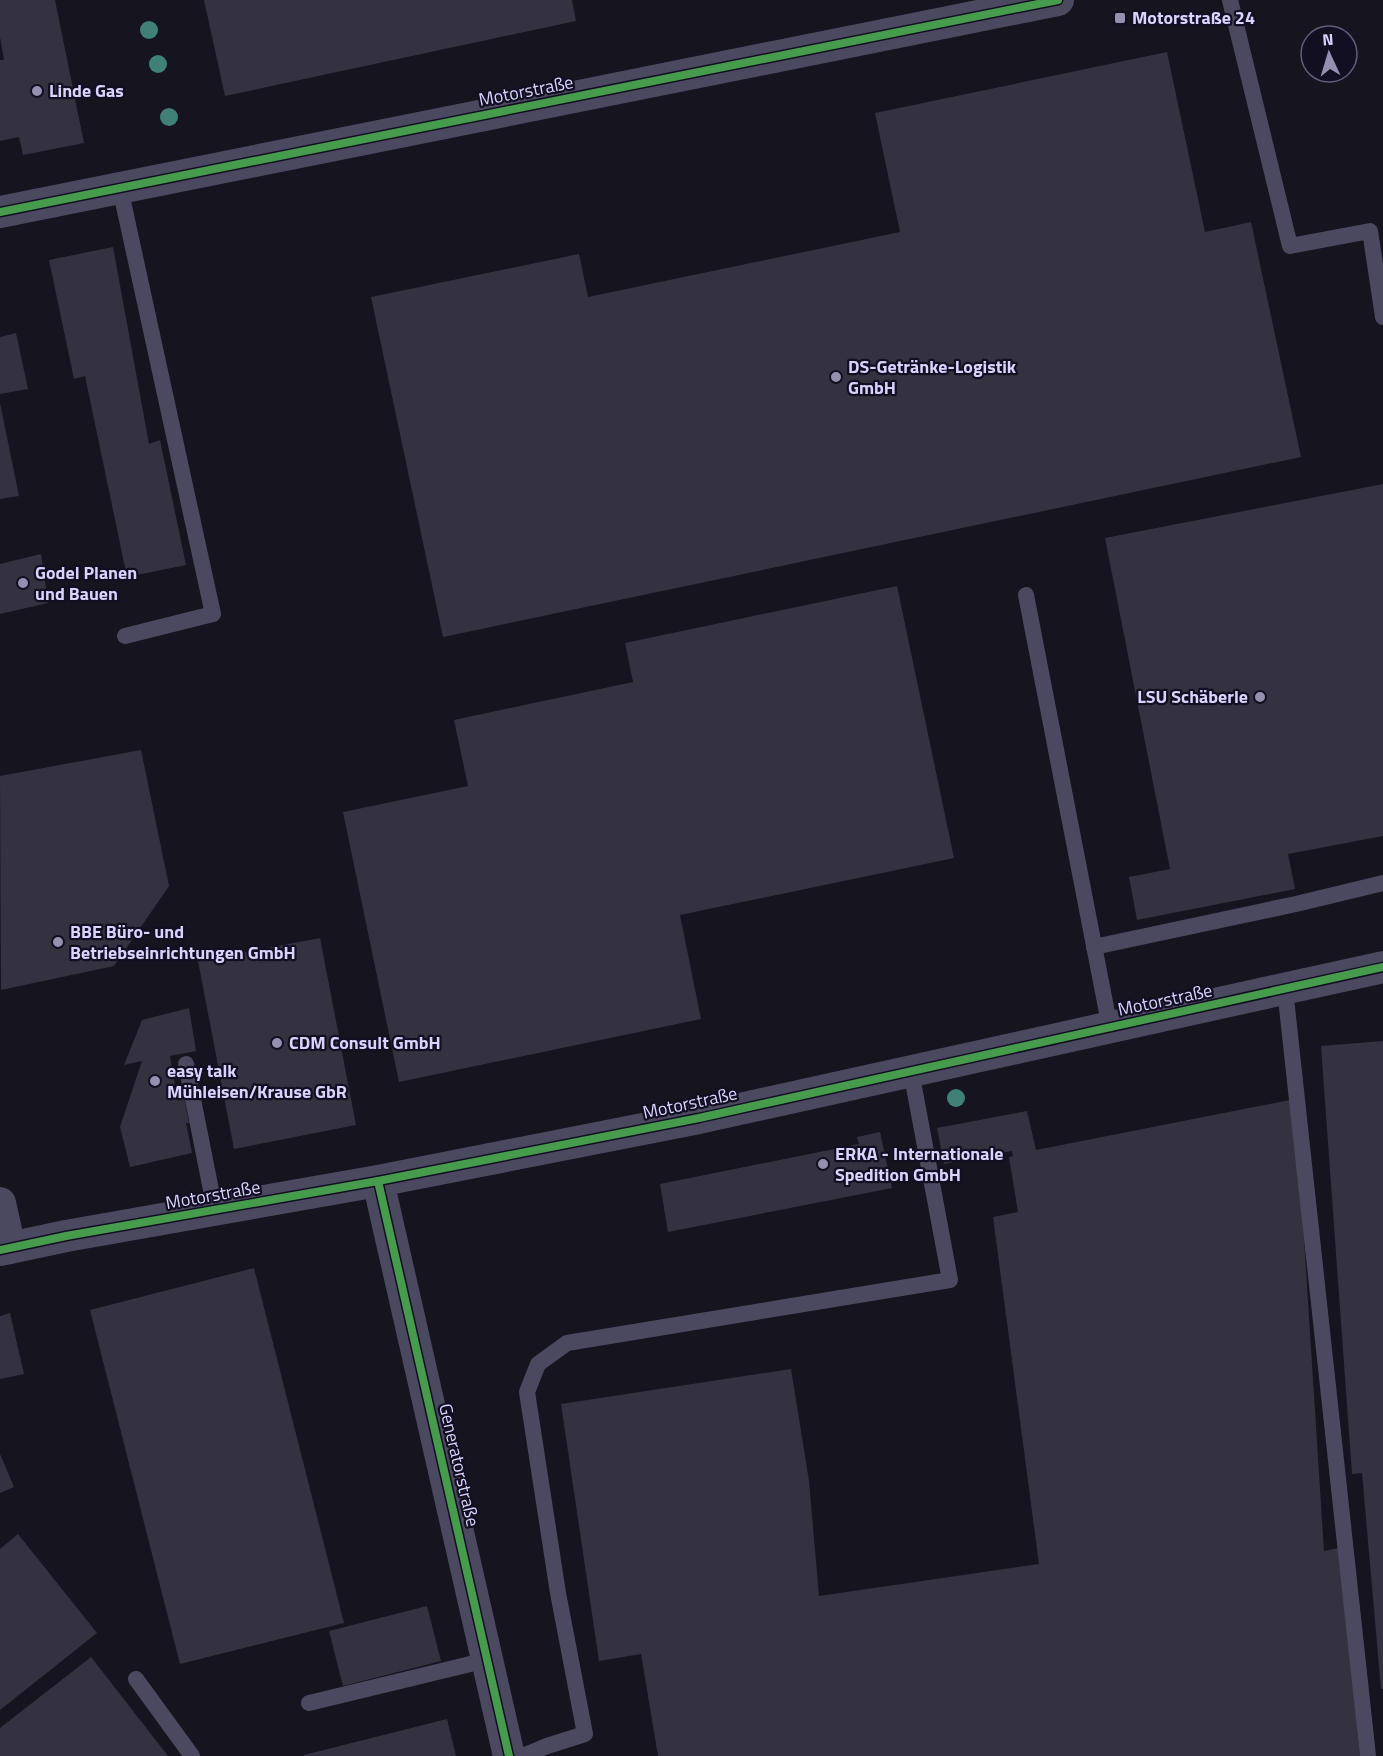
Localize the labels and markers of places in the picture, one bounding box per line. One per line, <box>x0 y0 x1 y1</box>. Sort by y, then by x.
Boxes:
place label: Motorstraße 24 <box>1132 4 1255 31</box>
marker: Motorstraße 24 <box>1113 11 1127 25</box>
place label: Linde Gas <box>49 77 124 104</box>
marker: Linde Gas <box>30 84 44 98</box>
place label: DS-Getränke-Logistik GmbH <box>848 353 1017 401</box>
marker: DS-Getränke-Logistik GmbH <box>829 370 843 384</box>
place label: Godel Planen und Bauen <box>35 559 137 607</box>
marker: Godel Planen und Bauen <box>16 576 30 590</box>
place label: LSU Schäberle <box>1137 683 1248 710</box>
marker: LSU Schäberle <box>1253 690 1267 704</box>
place label: BBE Büro- und Betriebseinrichtungen GmbH <box>70 918 296 966</box>
marker: BBE Büro- und Betriebseinrichtungen GmbH <box>51 935 65 949</box>
place label: CDM Consult GmbH <box>289 1029 441 1056</box>
marker: CDM Consult GmbH <box>270 1036 284 1050</box>
place label: easy talk Mühleisen/Krause GbR <box>167 1057 347 1105</box>
marker: easy talk Mühleisen/Krause GbR <box>148 1074 162 1088</box>
place label: ERKA - Internationale Spedition GmbH <box>835 1140 1004 1188</box>
marker: ERKA - Internationale Spedition GmbH <box>816 1157 830 1171</box>

